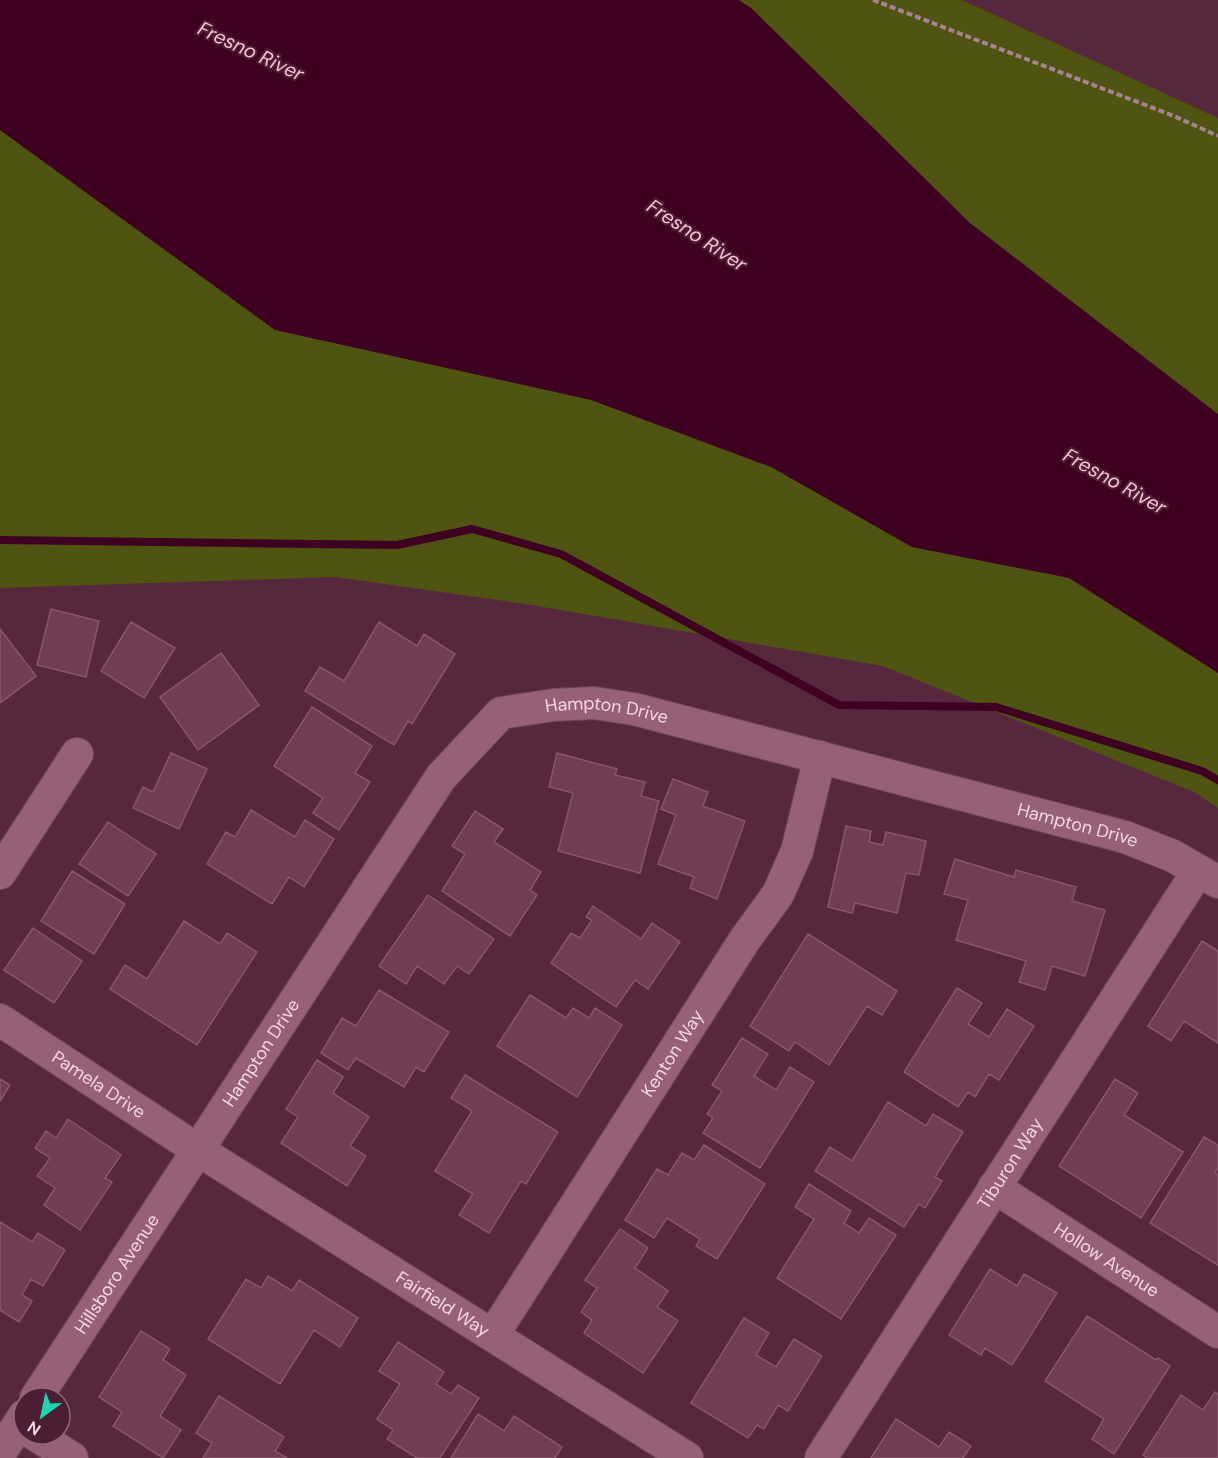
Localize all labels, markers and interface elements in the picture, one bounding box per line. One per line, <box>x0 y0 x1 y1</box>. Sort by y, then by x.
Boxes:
water label: Fresno River <box>194 15 309 87</box>
water label: Fresno River <box>642 193 752 277</box>
water label: Fresno River <box>1059 442 1172 520</box>
street label: Hampton Drive <box>543 691 671 729</box>
street label: Hampton Drive <box>1015 797 1142 853</box>
street label: Hampton Drive <box>217 994 305 1112</box>
street label: Kenton Way <box>636 1005 709 1102</box>
street label: Pamela Drive <box>47 1045 150 1124</box>
street label: Tiburon Way <box>972 1113 1048 1214</box>
street label: Hillsboro Avenue <box>69 1209 165 1339</box>
street label: Hollow Avenue <box>1049 1217 1164 1303</box>
street label: Fairfield Way <box>391 1266 494 1343</box>
north arrow <box>12 1386 72 1446</box>
text: N <box>23 1416 45 1440</box>

